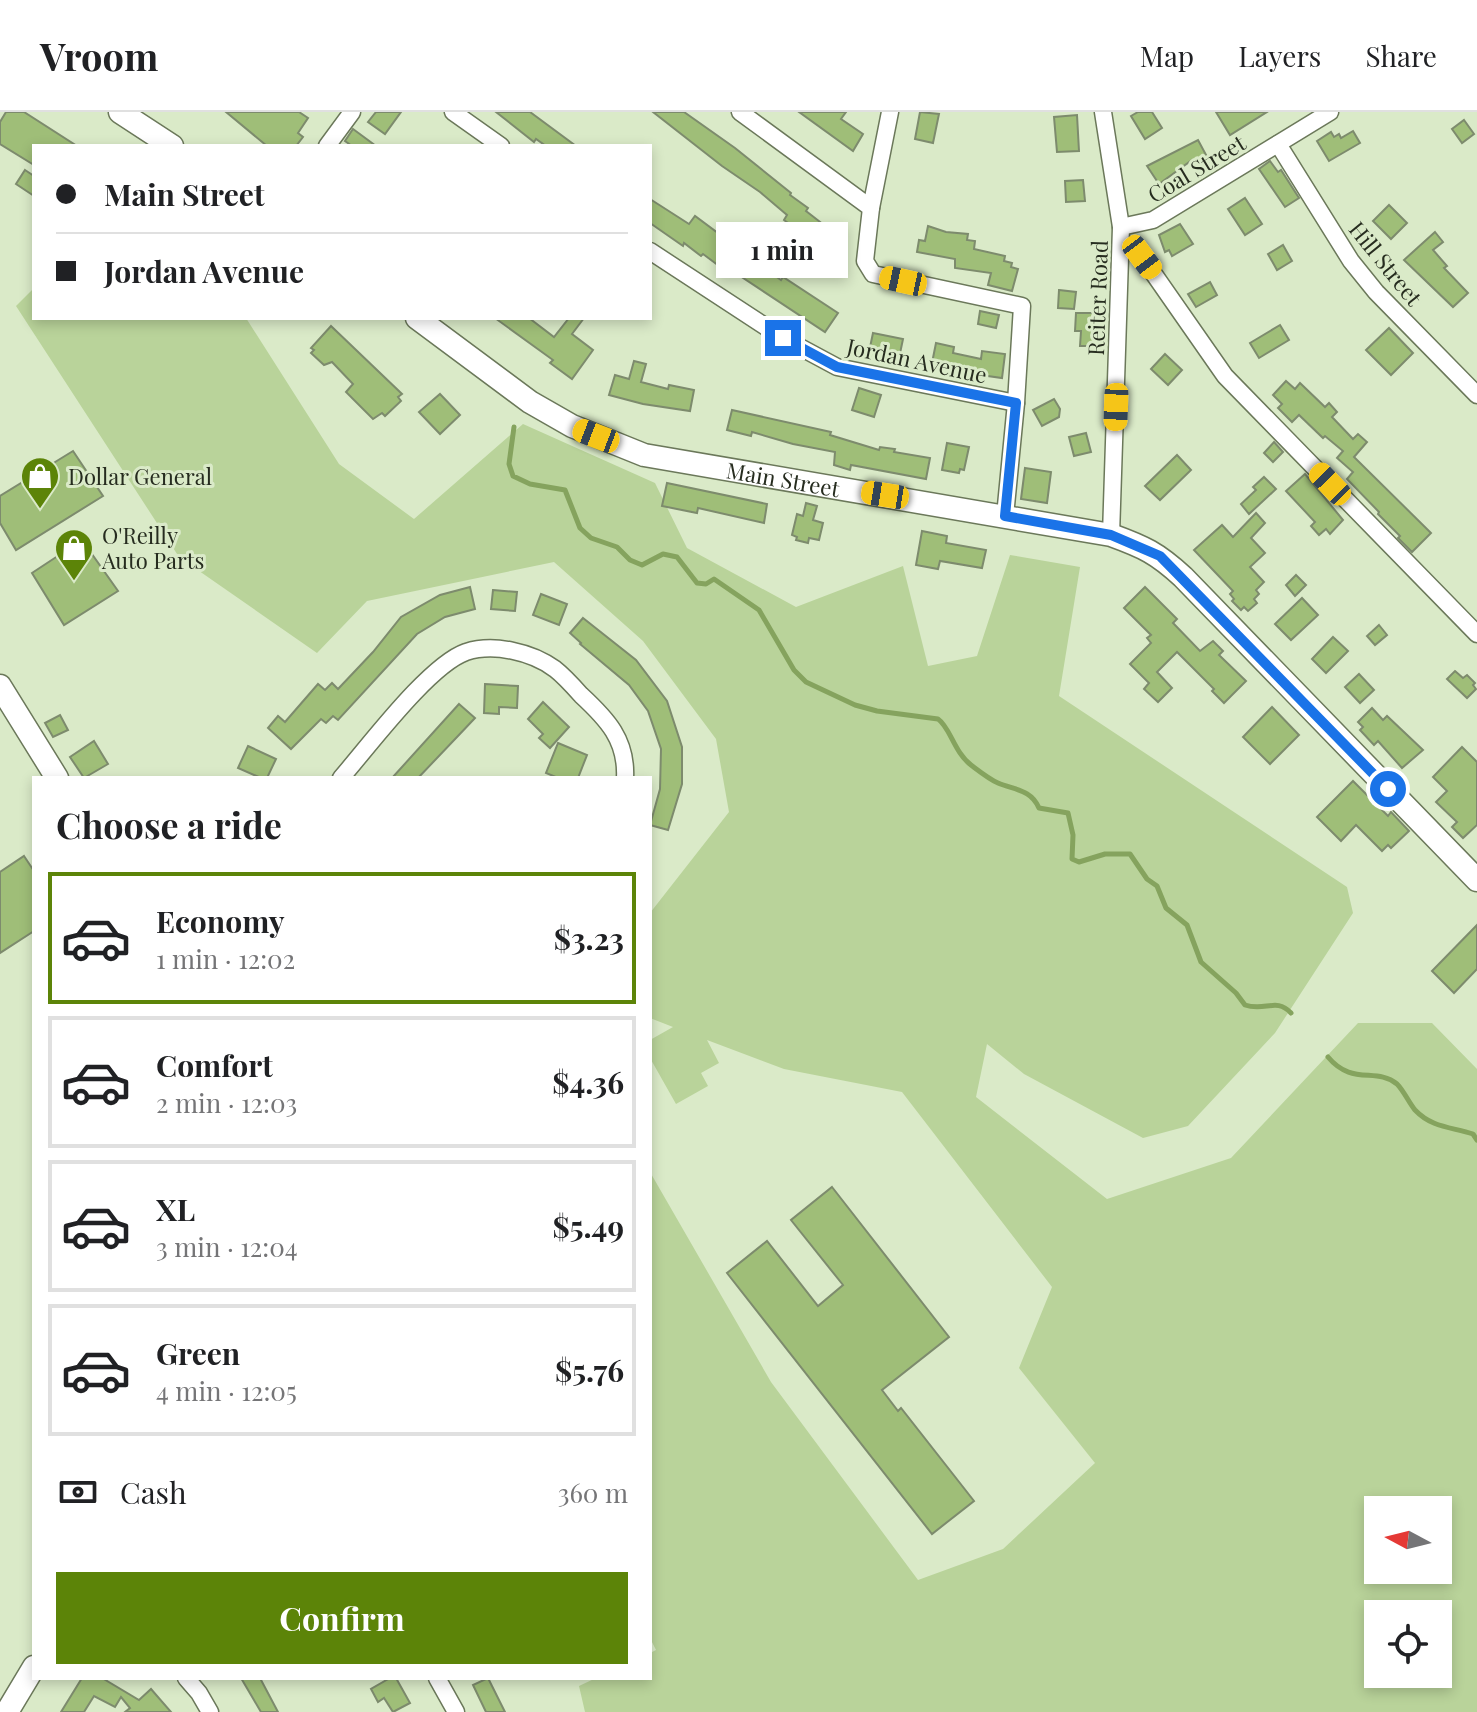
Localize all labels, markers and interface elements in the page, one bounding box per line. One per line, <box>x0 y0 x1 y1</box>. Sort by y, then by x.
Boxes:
text: Vroom <box>40 30 158 81</box>
text: Map <box>1140 37 1194 74</box>
text: Layers <box>1238 37 1321 74</box>
text: Share <box>1365 37 1437 74</box>
street label: Coal Street <box>1142 126 1251 209</box>
text: Main Street <box>104 174 265 214</box>
street label: Hill Street <box>1343 215 1430 312</box>
callout: 1 min <box>717 222 849 278</box>
car <box>1118 231 1166 283</box>
text: 1 min <box>750 232 814 267</box>
street label: Reiter Road <box>1080 239 1114 356</box>
text: Jordan Avenue <box>104 251 304 291</box>
car <box>877 264 929 298</box>
route end <box>765 320 801 356</box>
street label: Jordan Avenue <box>843 330 990 389</box>
car <box>1103 383 1129 431</box>
car <box>569 416 623 456</box>
street label: Main Street <box>724 454 843 503</box>
shop icon: Dollar General <box>19 455 61 510</box>
car <box>1305 458 1355 510</box>
place label: Dollar General <box>68 461 212 491</box>
car <box>859 479 911 511</box>
place label: O'Reilly Auto Parts <box>101 520 204 575</box>
shop icon: O'Reilly Auto Parts <box>53 527 95 582</box>
route start <box>1370 771 1406 807</box>
text: Choose a ride <box>56 800 282 848</box>
text: Economy <box>156 901 285 941</box>
icon: car <box>60 902 132 974</box>
text: $3.23 <box>554 918 624 958</box>
text: 1 min · 12:02 <box>156 941 295 976</box>
text: Comfort <box>156 1045 273 1085</box>
icon: car <box>60 1046 132 1118</box>
text: $4.36 <box>552 1062 624 1102</box>
text: 2 min · 12:03 <box>156 1085 297 1120</box>
text: XL <box>156 1189 195 1229</box>
icon: car <box>60 1190 132 1262</box>
text: $5.49 <box>552 1206 624 1246</box>
text: 3 min · 12:04 <box>156 1229 298 1264</box>
text: Green <box>156 1333 240 1373</box>
icon: car <box>60 1334 132 1406</box>
text: $5.76 <box>555 1350 624 1390</box>
text: 4 min · 12:05 <box>156 1373 297 1408</box>
icon: cash <box>56 1470 100 1514</box>
text: Cash <box>120 1472 187 1512</box>
text: 360 m <box>558 1475 628 1510</box>
north arrow <box>1364 1496 1452 1584</box>
map controls <box>1364 1496 1452 1688</box>
button: Confirm <box>56 1572 628 1664</box>
button: locate <box>1364 1600 1452 1688</box>

